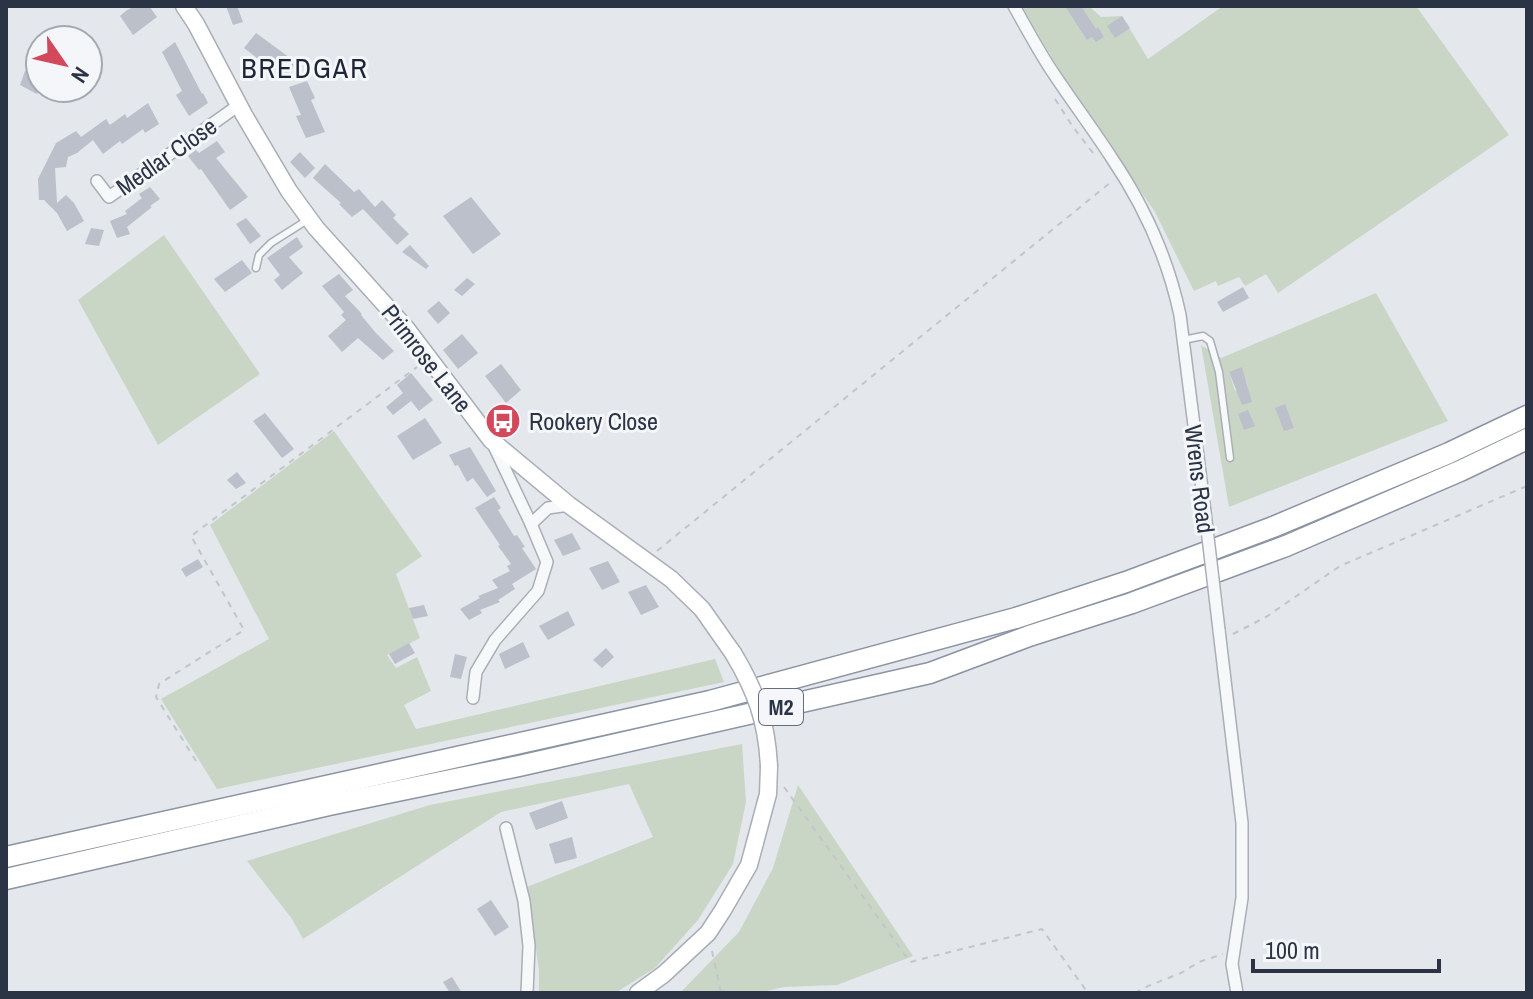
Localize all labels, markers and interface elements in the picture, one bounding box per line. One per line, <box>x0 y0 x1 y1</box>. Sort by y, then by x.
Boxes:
north arrow <box>24 24 104 104</box>
district label: BREDGAR <box>241 49 369 87</box>
text: N <box>65 61 97 89</box>
street label: Medlar Close <box>109 110 223 202</box>
street label: Primrose Lane <box>375 297 479 419</box>
bus stop icon: Rookery Close <box>484 402 522 440</box>
place label: Rookery Close <box>529 405 658 437</box>
street label: Wrens Road <box>1177 423 1223 535</box>
road number: M2 <box>759 689 803 725</box>
scale bar <box>1253 923 1439 973</box>
text: 100 m <box>1265 934 1320 966</box>

